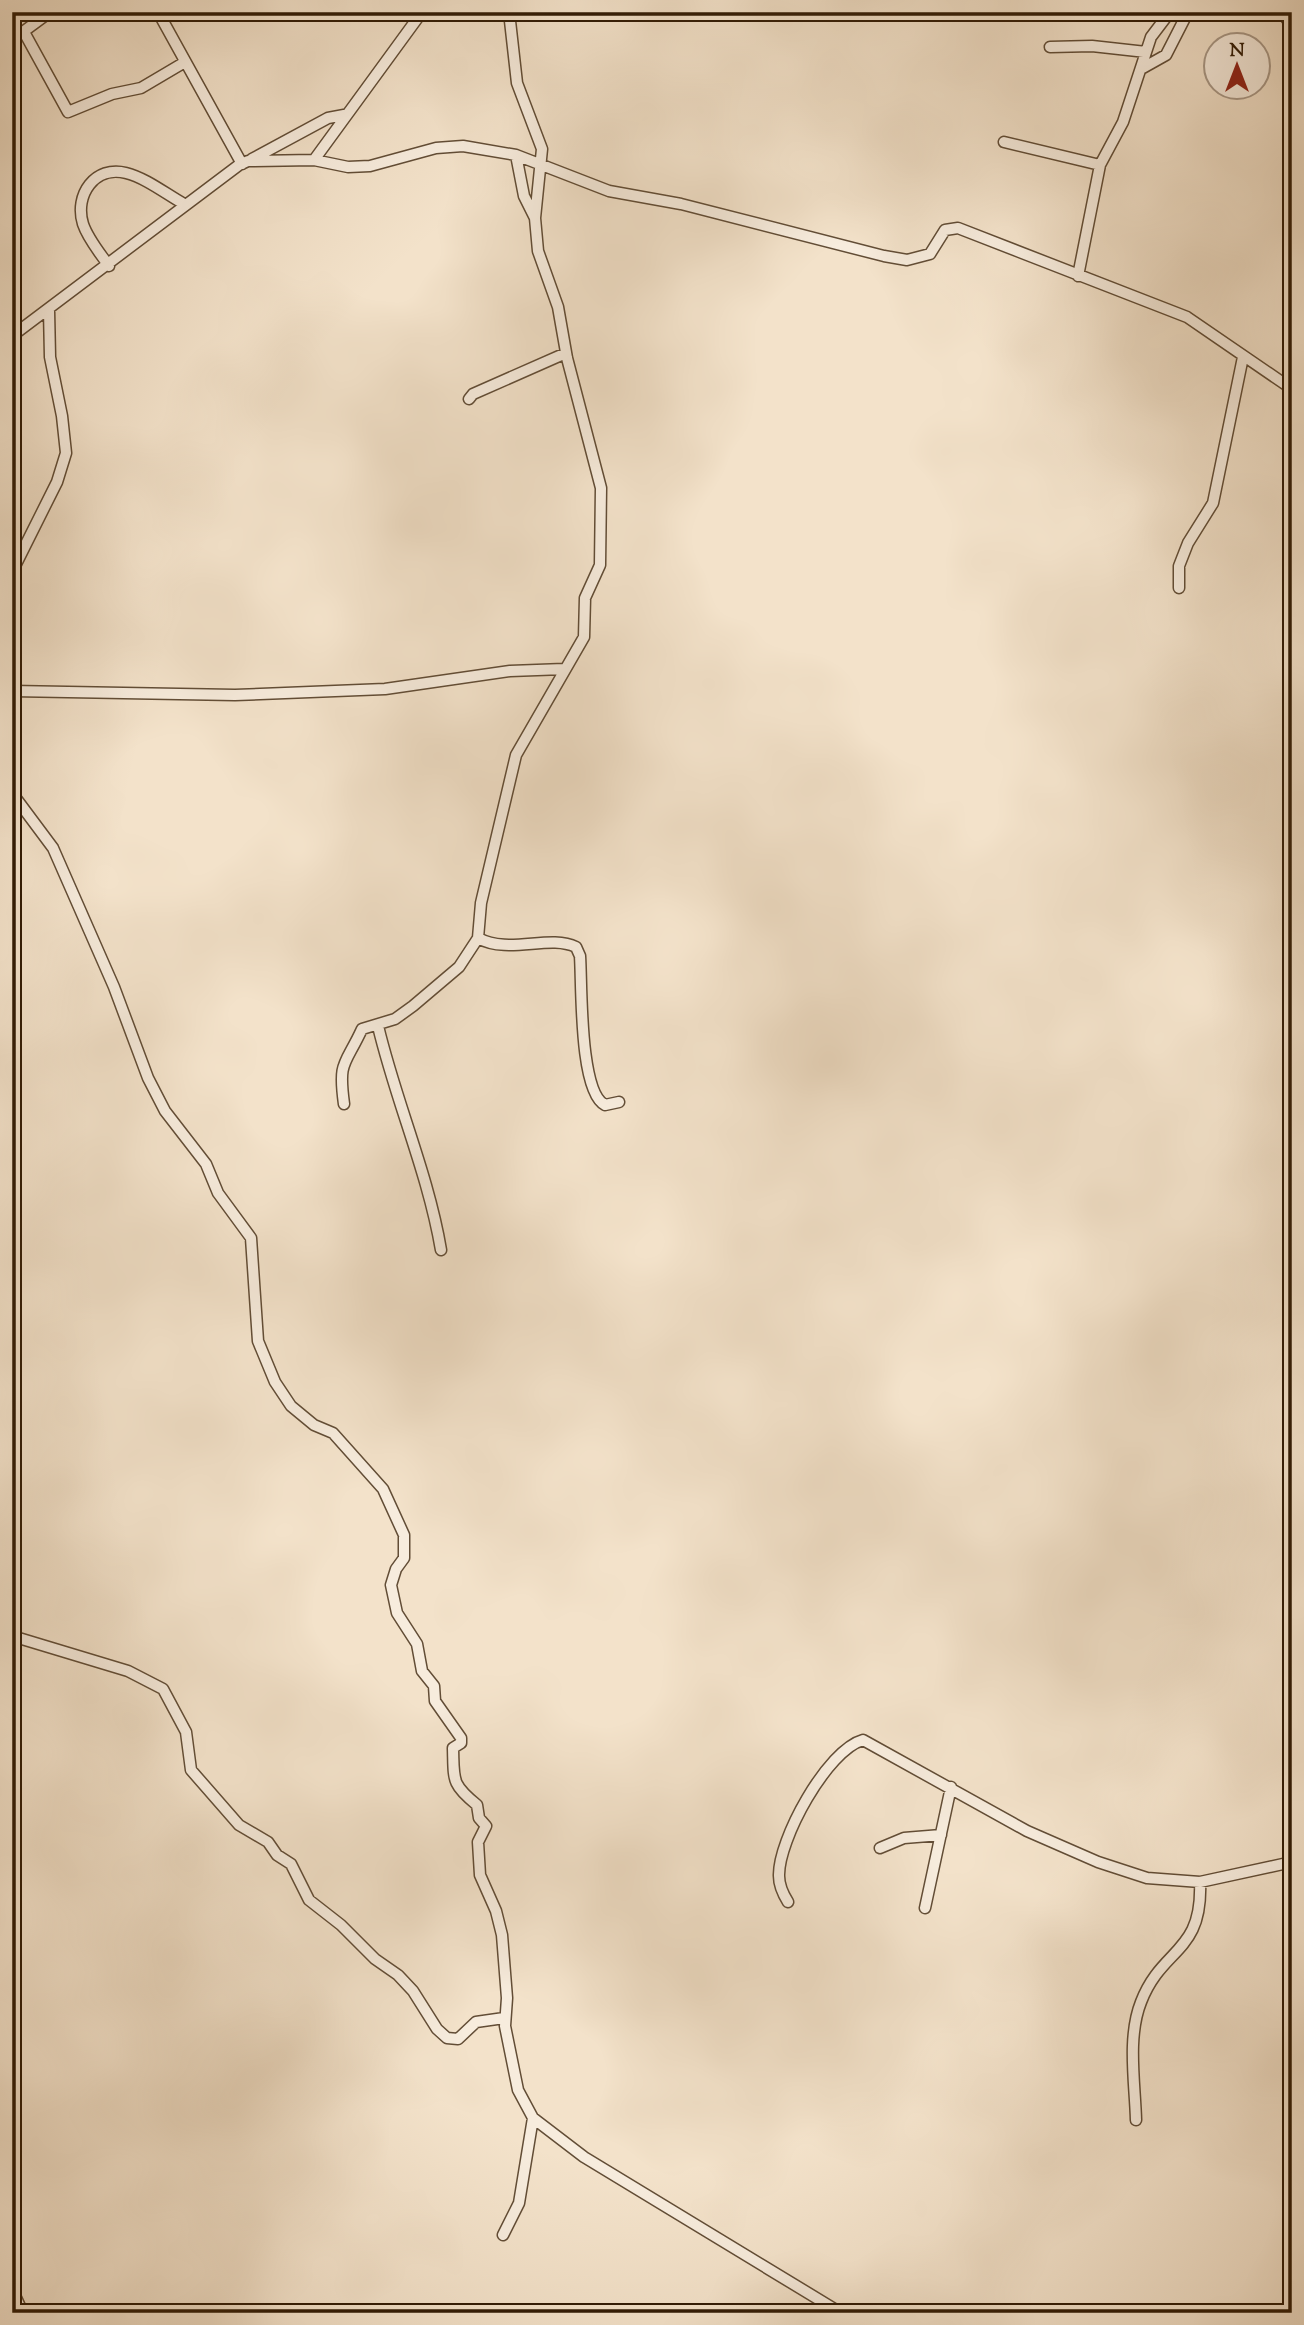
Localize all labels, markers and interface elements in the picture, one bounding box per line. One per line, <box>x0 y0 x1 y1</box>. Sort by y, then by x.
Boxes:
north arrow <box>1202 32 1272 102</box>
text: N <box>1229 38 1245 65</box>

